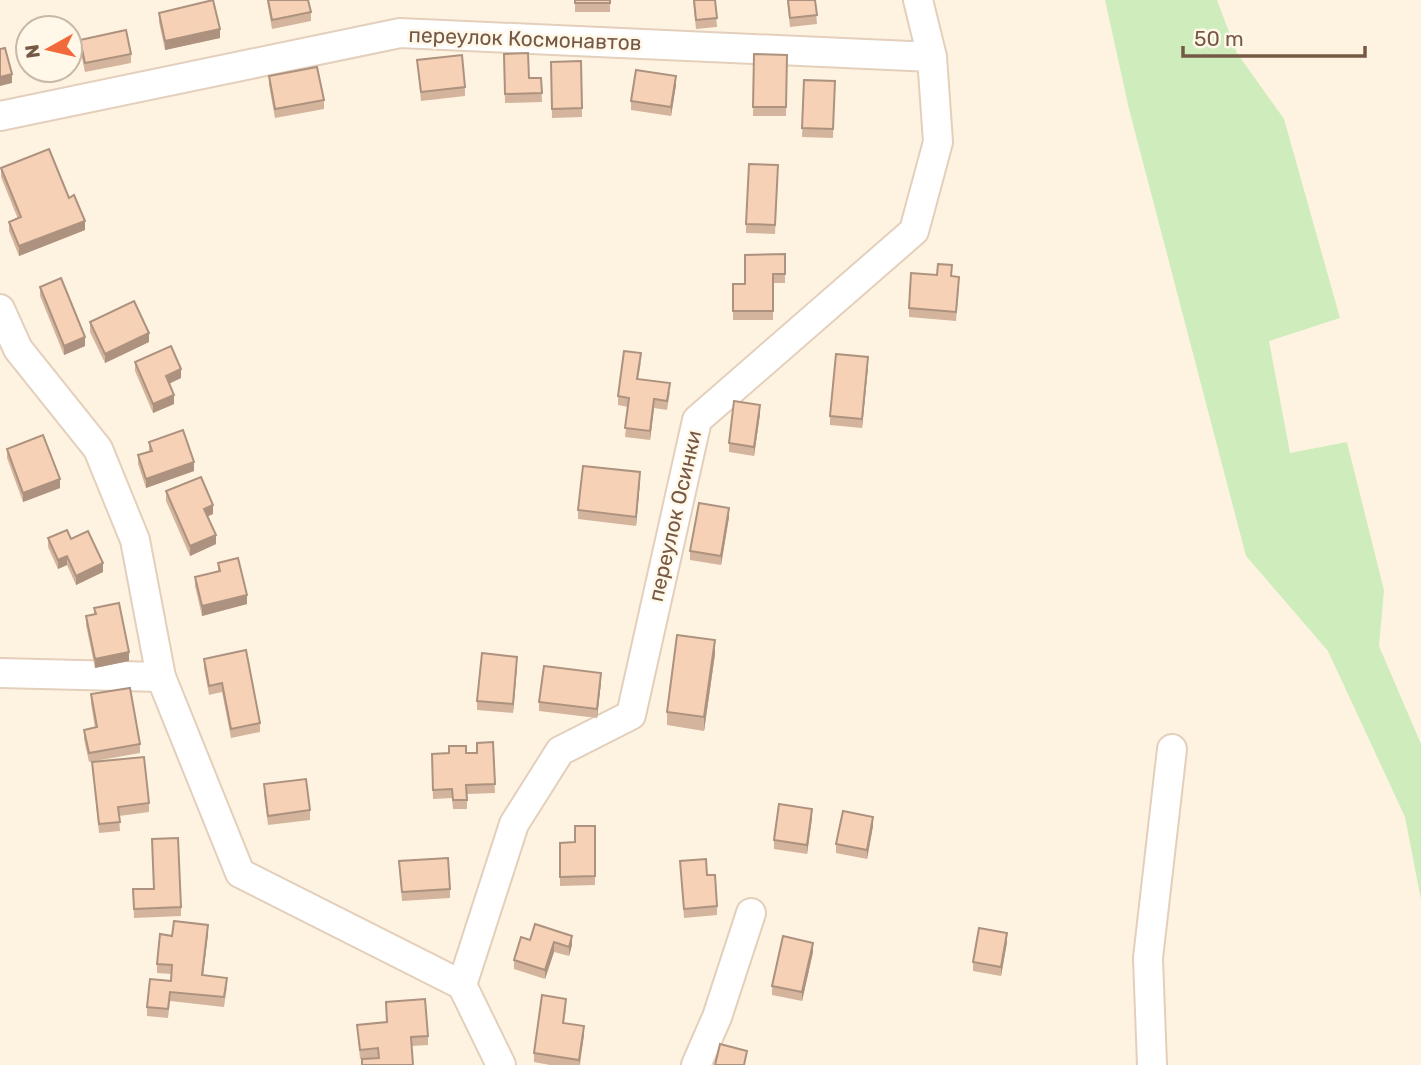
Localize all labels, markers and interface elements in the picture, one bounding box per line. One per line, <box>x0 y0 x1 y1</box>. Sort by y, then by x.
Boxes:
north arrow <box>14 14 84 84</box>
scale bar <box>1183 14 1365 58</box>
street label: переулок Космонавтов <box>408 22 642 55</box>
text: 50 m <box>1194 26 1244 51</box>
text: N <box>20 43 45 60</box>
street label: переулок Осинки <box>643 428 706 604</box>

